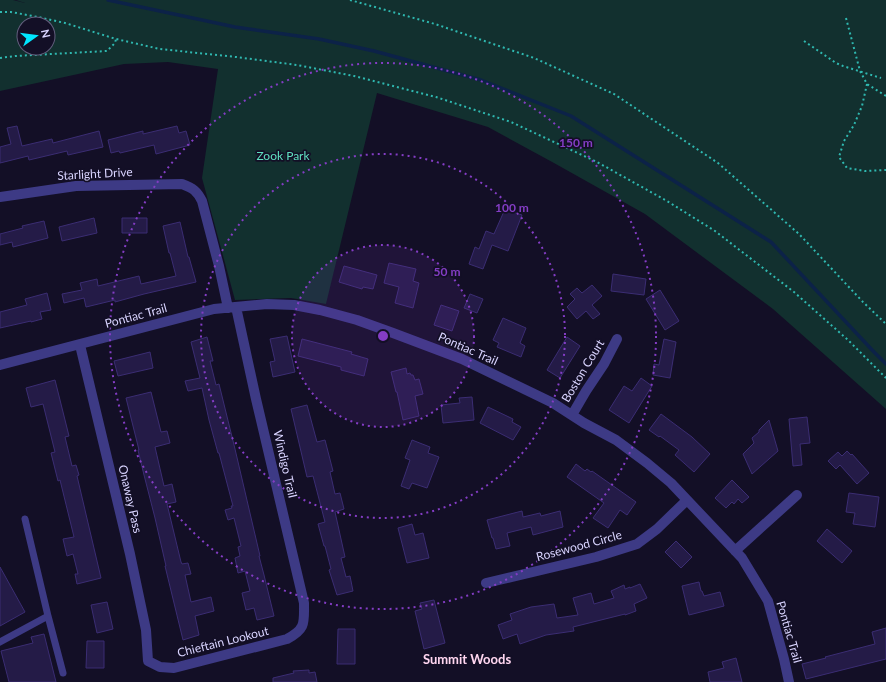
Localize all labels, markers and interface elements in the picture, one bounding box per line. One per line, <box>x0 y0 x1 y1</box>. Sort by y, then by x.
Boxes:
north arrow <box>16 16 56 56</box>
text: N <box>39 28 54 39</box>
text: 150 m <box>559 135 593 150</box>
park label: Zook Park <box>256 148 310 163</box>
street label: Starlight Drive <box>57 164 133 183</box>
text: 100 m <box>495 200 529 215</box>
text: 50 m <box>434 264 460 279</box>
street label: Pontiac Trail <box>103 300 169 331</box>
centre of rings <box>376 329 390 343</box>
street label: Pontiac Trail <box>436 329 500 368</box>
street label: Boston Court <box>558 336 608 405</box>
street label: Windigo Trail <box>270 429 301 499</box>
street label: Onaway Pass <box>115 463 146 534</box>
street label: Rosewood Circle <box>534 527 623 564</box>
street label: Pontiac Trail <box>773 599 805 665</box>
street label: Chieftain Lookout <box>176 623 271 660</box>
district label: Summit Woods <box>423 651 511 667</box>

